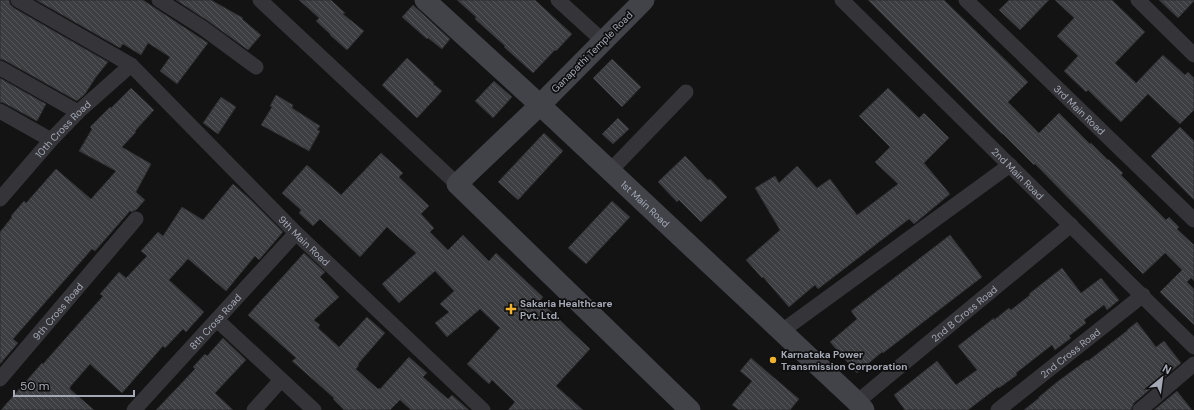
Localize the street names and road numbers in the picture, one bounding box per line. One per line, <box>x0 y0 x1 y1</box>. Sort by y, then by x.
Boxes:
street label: Ganapathi Temple Road <box>549 9 635 95</box>
street label: 3rd Main Road <box>1051 82 1108 137</box>
street label: 10th Cross Road <box>32 97 93 161</box>
street label: 2nd Main Road <box>989 145 1047 202</box>
street label: 1st Main Road <box>618 178 673 230</box>
street label: 9th Main Road <box>276 213 333 268</box>
street label: 9th Cross Road <box>30 280 86 343</box>
street label: 2nd B Cross Road <box>928 282 1000 344</box>
street label: 8th Cross Road <box>186 291 244 352</box>
street label: 2nd Cross Road <box>1037 325 1103 381</box>

